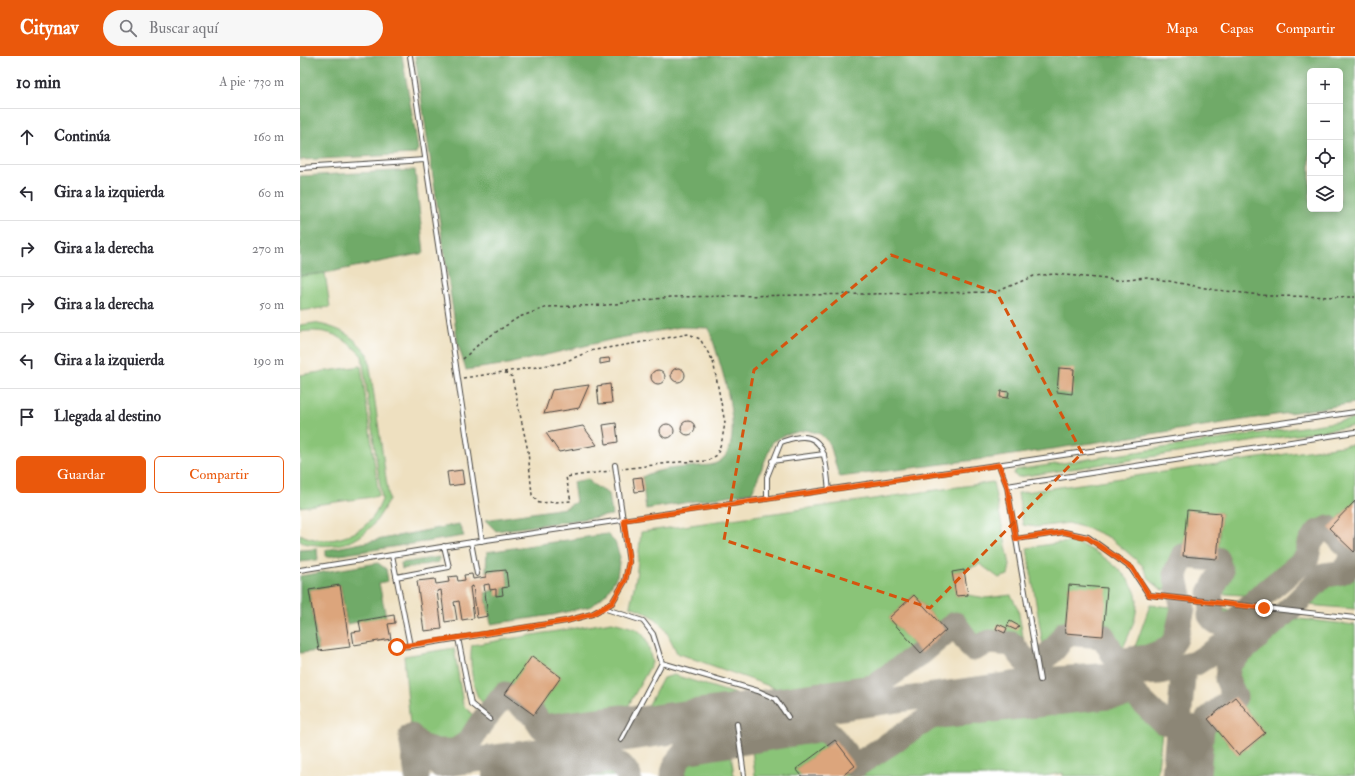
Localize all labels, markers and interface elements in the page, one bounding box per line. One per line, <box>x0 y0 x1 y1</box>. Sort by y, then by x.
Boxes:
search box <box>103 10 383 46</box>
text: Citynav <box>20 16 79 40</box>
icon: search <box>117 17 139 39</box>
text: Buscar aquí <box>149 19 218 38</box>
text: Mapa <box>1166 20 1198 37</box>
text: Capas <box>1220 20 1254 37</box>
text: Compartir <box>1276 20 1335 37</box>
map controls <box>1307 68 1343 212</box>
button: + <box>1307 68 1343 104</box>
text: 10 min <box>16 72 61 93</box>
text: A pie · 730 m <box>219 74 284 90</box>
button: − <box>1307 104 1343 140</box>
icon: ahead <box>16 126 38 148</box>
text: Continúa <box>54 127 110 146</box>
text: 160 m <box>253 129 284 145</box>
button: locate <box>1307 140 1343 176</box>
button: layers <box>1307 176 1343 212</box>
icon: left <box>16 182 38 204</box>
text: Gira a la izquierda <box>54 183 164 202</box>
text: 60 m <box>258 185 284 201</box>
icon: right <box>16 238 38 260</box>
text: Gira a la derecha <box>54 239 154 258</box>
text: 270 m <box>252 241 284 257</box>
icon: right <box>16 294 38 316</box>
text: Gira a la derecha <box>54 295 154 314</box>
text: 50 m <box>259 297 284 313</box>
icon: left <box>16 350 38 372</box>
text: Gira a la izquierda <box>54 351 164 370</box>
text: 190 m <box>253 353 284 369</box>
icon: arrive <box>16 406 38 428</box>
text: Llegada al destino <box>54 407 161 426</box>
button: Guardar <box>16 456 146 493</box>
button: Compartir <box>154 456 284 493</box>
route end <box>1255 599 1273 617</box>
route start <box>388 638 406 656</box>

